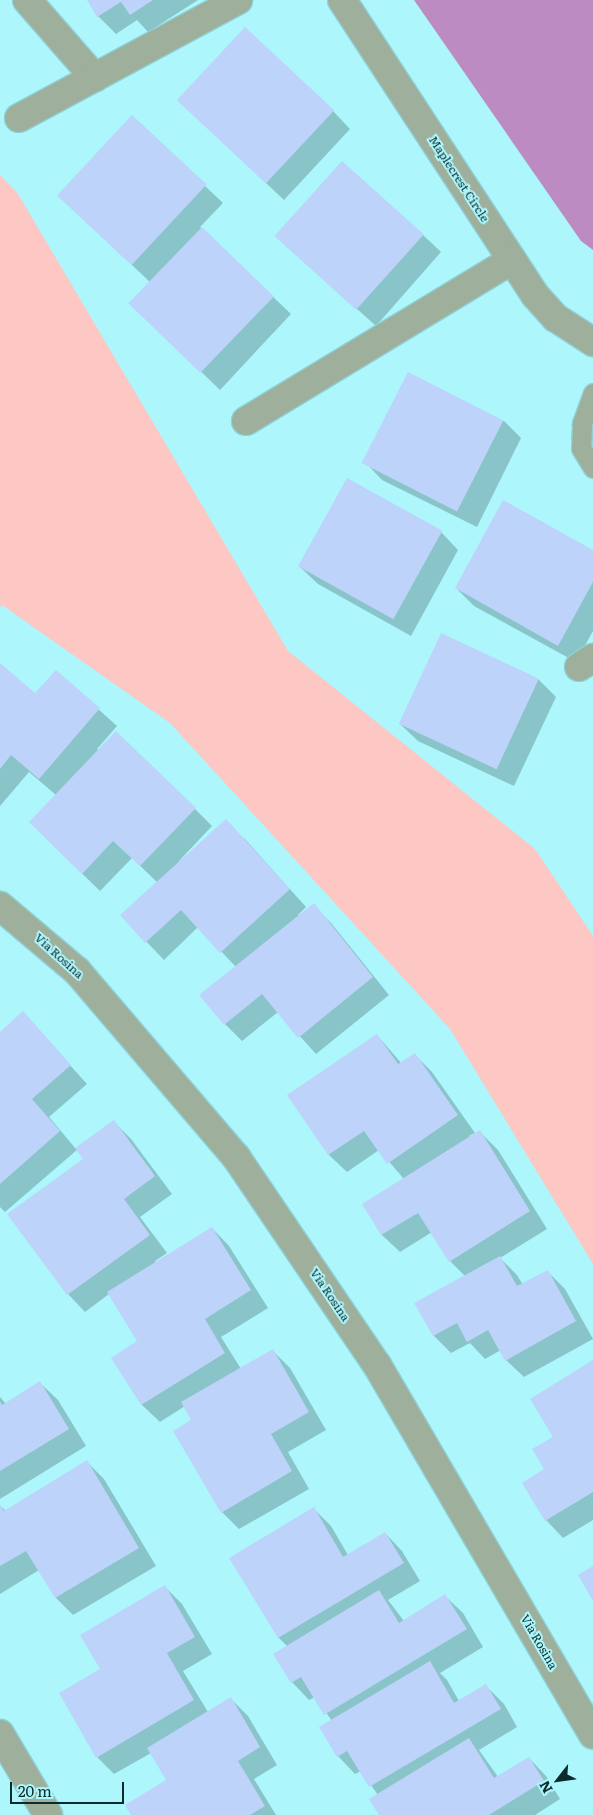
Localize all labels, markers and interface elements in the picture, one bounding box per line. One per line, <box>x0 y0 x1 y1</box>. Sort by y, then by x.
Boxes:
street label: Maplecrest Circle <box>426 133 492 225</box>
street label: Via Rosina <box>32 930 86 982</box>
street label: Via Rosina <box>307 1266 353 1324</box>
street label: Via Rosina <box>518 1612 560 1672</box>
north arrow <box>533 1755 583 1805</box>
scale bar <box>12 1772 126 1804</box>
text: N <box>533 1777 557 1798</box>
text: 20 m <box>18 1779 52 1802</box>

